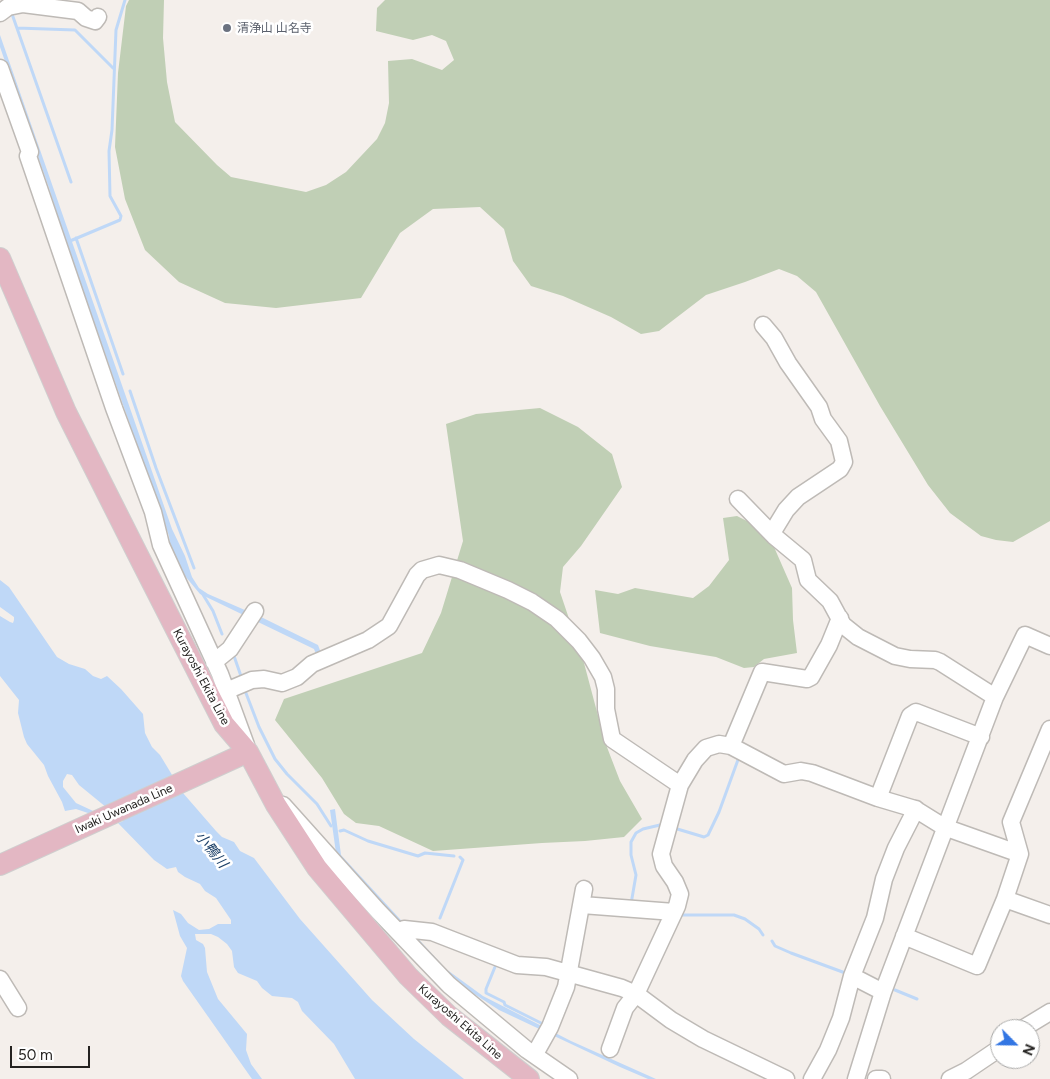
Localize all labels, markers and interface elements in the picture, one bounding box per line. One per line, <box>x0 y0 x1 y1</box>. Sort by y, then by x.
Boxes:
place label: 清浄山 山名寺 <box>237 21 312 35</box>
marker: 清浄山 山名寺 <box>221 22 233 34</box>
street label: Kurayoshi Ekita Line <box>170 626 232 728</box>
street label: Iwaki Uwanada Line <box>73 781 175 837</box>
water label: 小鴨川 <box>191 828 231 872</box>
street label: Kurayoshi Ekita Line <box>415 982 505 1062</box>
north arrow <box>990 1019 1040 1069</box>
scale bar <box>12 1036 92 1068</box>
text: N <box>1018 1041 1038 1058</box>
text: 50 m <box>18 1046 53 1064</box>

